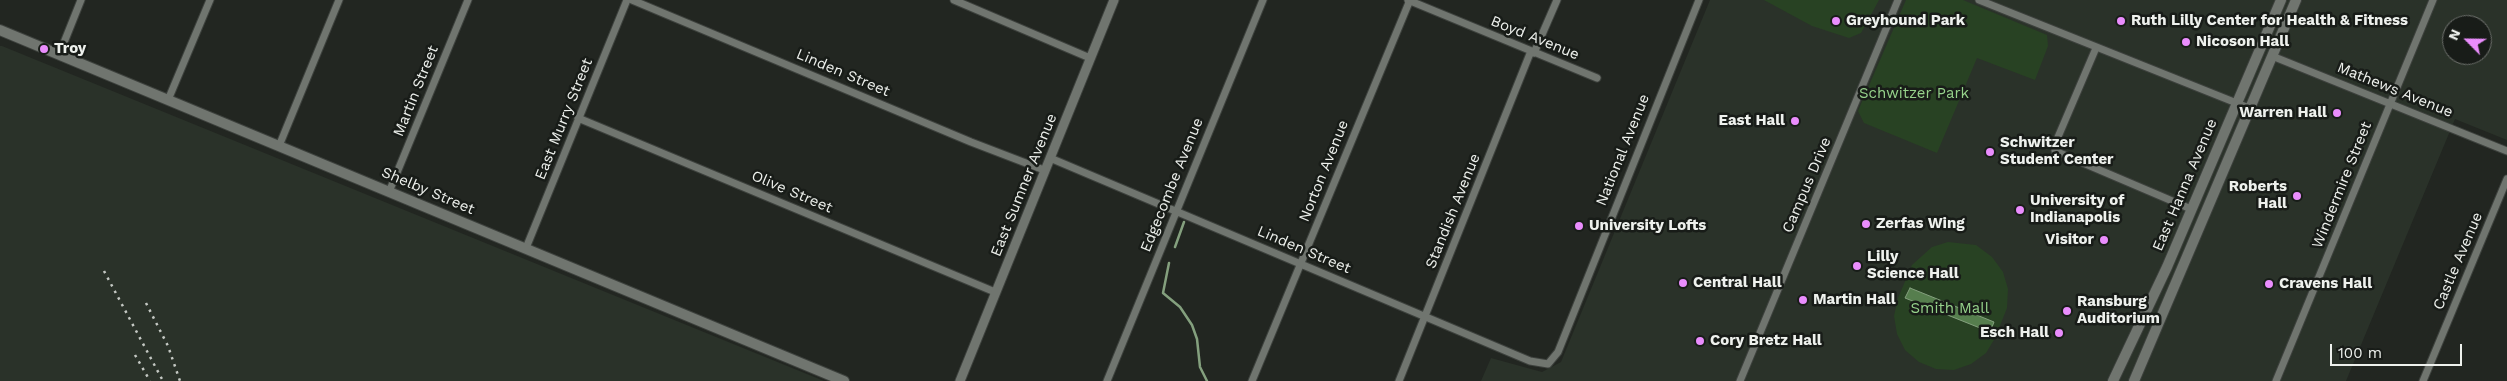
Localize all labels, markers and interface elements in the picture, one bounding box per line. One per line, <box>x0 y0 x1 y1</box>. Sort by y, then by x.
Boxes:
street label: Boyd Avenue <box>1488 12 1582 64</box>
place label: Greyhound Park <box>1846 12 1965 30</box>
place label: Ruth Lilly Center for Health & Fitness <box>2131 12 2408 30</box>
marker: Greyhound Park <box>1830 15 1842 27</box>
marker: Ruth Lilly Center for Health & Fitness <box>2115 15 2127 27</box>
north arrow <box>2442 15 2492 65</box>
text: N <box>2445 27 2464 42</box>
place label: Nicoson Hall <box>2196 33 2289 51</box>
marker: Nicoson Hall <box>2180 36 2192 48</box>
place label: Troy <box>54 40 86 58</box>
marker: Troy <box>38 43 50 55</box>
street label: Martin Street <box>390 43 442 139</box>
street label: Linden Street <box>794 45 892 101</box>
street label: East Murry Street <box>531 56 597 182</box>
street label: Mathews Avenue <box>2334 59 2456 121</box>
park label: Schwitzer Park <box>1859 85 1969 103</box>
street label: National Avenue <box>1592 91 1654 209</box>
place label: Warren Hall <box>2239 104 2327 122</box>
marker: Warren Hall <box>2331 107 2343 119</box>
street label: East Sumner Avenue <box>987 111 1061 259</box>
place label: East Hall <box>1718 112 1785 130</box>
street label: Edgecombe Avenue <box>1137 115 1207 255</box>
marker: East Hall <box>1789 115 1801 127</box>
street label: East Hanna Avenue <box>2149 116 2221 254</box>
street label: Norton Avenue <box>1295 117 1353 225</box>
street label: Windermire Street <box>2308 119 2376 251</box>
place label: Schwitzer Student Center <box>2000 134 2114 169</box>
street label: Campus Drive <box>1779 135 1835 235</box>
marker: Schwitzer Student Center <box>1984 146 1996 158</box>
street label: Standish Avenue <box>1422 151 1484 271</box>
street label: Shelby Street <box>379 163 477 219</box>
street label: Olive Street <box>749 167 835 217</box>
place label: Roberts Hall <box>2229 178 2287 213</box>
marker: Roberts Hall <box>2291 190 2303 202</box>
place label: University of Indianapolis <box>2030 192 2124 227</box>
marker: University of Indianapolis <box>2014 204 2026 216</box>
street label: Castle Avenue <box>2429 209 2487 313</box>
place label: Zerfas Wing <box>1876 215 1965 233</box>
place label: University Lofts <box>1589 217 1706 235</box>
marker: Zerfas Wing <box>1860 218 1872 230</box>
marker: University Lofts <box>1573 220 1585 232</box>
street label: Linden Street <box>1255 222 1353 278</box>
place label: Visitor <box>2045 231 2094 249</box>
marker: Visitor <box>2098 234 2110 246</box>
place label: Lilly Science Hall <box>1867 248 1959 283</box>
marker: Lilly Science Hall <box>1851 260 1863 272</box>
place label: Central Hall <box>1693 274 1782 292</box>
place label: Cravens Hall <box>2279 275 2372 293</box>
marker: Central Hall <box>1677 277 1689 289</box>
marker: Cravens Hall <box>2263 278 2275 290</box>
place label: Martin Hall <box>1813 291 1896 309</box>
place label: Ransburg Auditorium <box>2077 293 2160 328</box>
marker: Martin Hall <box>1797 294 1809 306</box>
park label: Smith Mall <box>1911 300 1989 318</box>
marker: Ransburg Auditorium <box>2061 305 2073 317</box>
place label: Esch Hall <box>1980 324 2049 342</box>
marker: Esch Hall <box>2053 327 2065 339</box>
place label: Cory Bretz Hall <box>1710 332 1822 350</box>
scale bar <box>2332 334 2464 366</box>
marker: Cory Bretz Hall <box>1694 335 1706 347</box>
text: 100 m <box>2338 344 2382 362</box>

